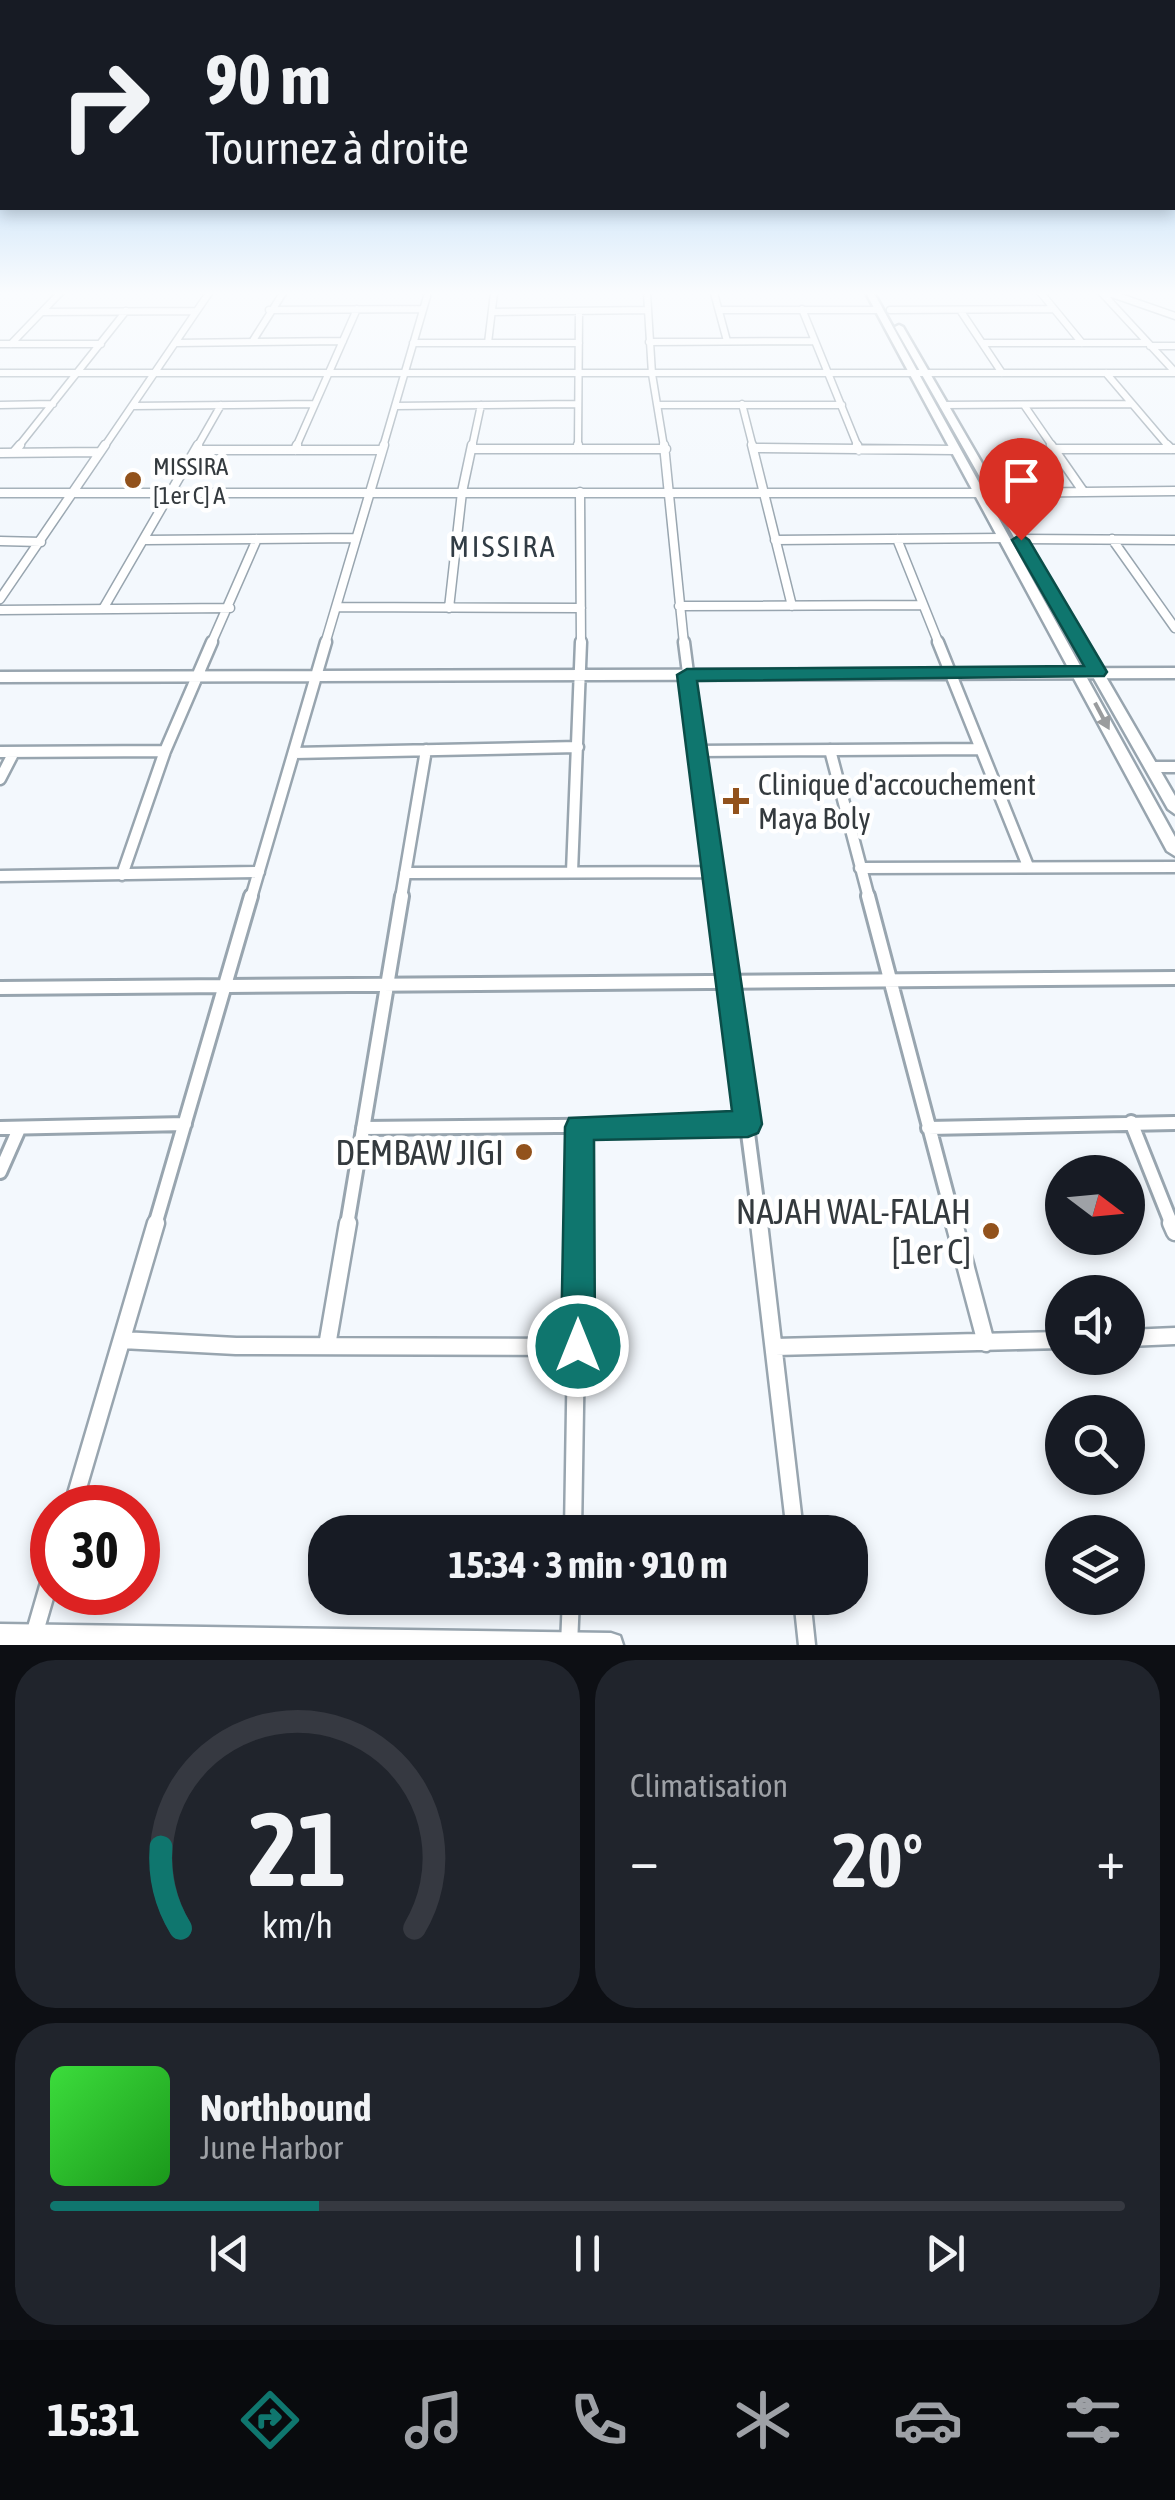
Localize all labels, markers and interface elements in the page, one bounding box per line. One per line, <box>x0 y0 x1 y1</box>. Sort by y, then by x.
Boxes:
text: 90 m <box>205 39 331 119</box>
icon: right <box>40 40 170 170</box>
text: Tournez à droite <box>205 122 469 174</box>
pin <box>979 438 1064 541</box>
place label: MISSIRA [1er C] A <box>153 452 229 509</box>
icon: arrive <box>994 453 1049 508</box>
marker: MISSIRA [1er C] A <box>122 469 144 491</box>
district label: MISSIRA <box>449 529 557 563</box>
one-way arrow <box>1093 701 1110 730</box>
place label: Clinique d'accouchement Maya Boly <box>758 767 1036 835</box>
marker: Clinique d'accouchement Maya Boly <box>723 788 749 814</box>
place label: DEMBAW JIGI <box>335 1132 504 1172</box>
marker: DEMBAW JIGI <box>513 1141 535 1163</box>
north arrow <box>1045 1155 1145 1255</box>
map controls <box>1045 1155 1145 1615</box>
place label: NAJAH WAL-FALAH [1er C] <box>736 1191 971 1271</box>
marker: NAJAH WAL-FALAH [1er C] <box>980 1220 1002 1242</box>
button: sound <box>1045 1275 1145 1375</box>
position arrow <box>526 1294 630 1398</box>
button: search <box>1045 1395 1145 1495</box>
speed limit sign: 30 <box>30 1485 160 1615</box>
button: layers <box>1045 1515 1145 1615</box>
text: 15:34 · 3 min · 910 m <box>448 1543 728 1586</box>
text: Climatisation <box>630 1767 788 1804</box>
text: 21 <box>249 1789 346 1908</box>
text: 20° <box>832 1817 923 1903</box>
text: − <box>630 1828 659 1891</box>
text: + <box>1096 1828 1125 1891</box>
text: km/h <box>262 1905 333 1946</box>
text: Northbound <box>200 2086 371 2129</box>
text: June Harbor <box>200 2129 343 2166</box>
icon: previous <box>202 2226 257 2281</box>
icon: pause <box>560 2226 615 2281</box>
icon: next <box>918 2226 973 2281</box>
icon: directions <box>235 2385 305 2455</box>
icon: music <box>399 2385 469 2455</box>
icon: phone <box>564 2385 634 2455</box>
icon: climate <box>728 2385 798 2455</box>
icon: car <box>893 2385 963 2455</box>
icon: filters <box>1058 2385 1128 2455</box>
text: 15:31 <box>47 2394 140 2446</box>

